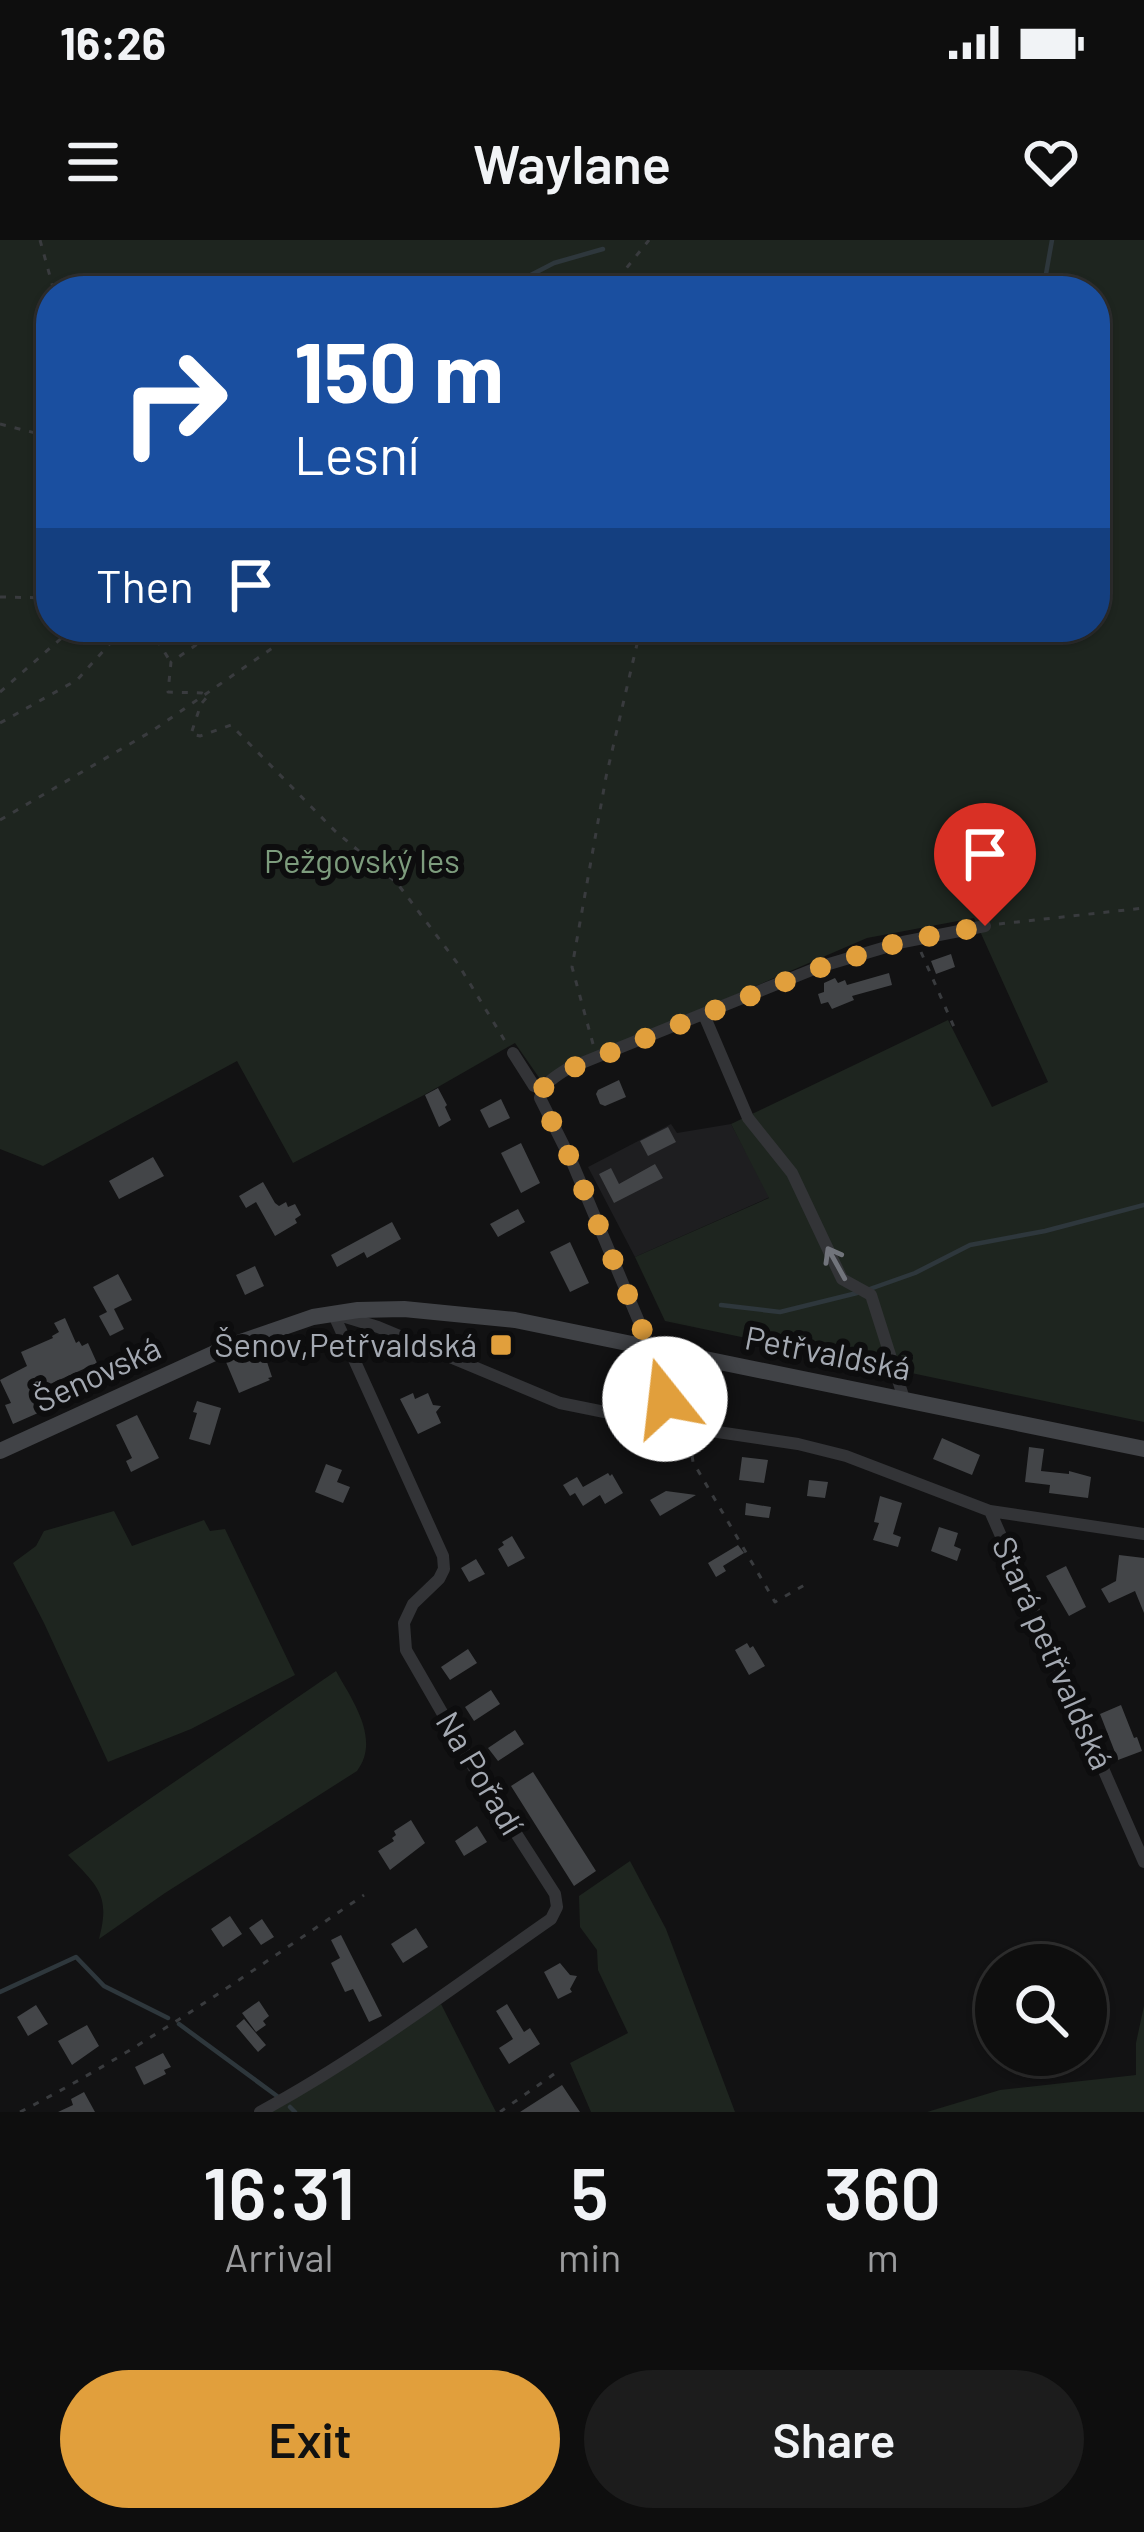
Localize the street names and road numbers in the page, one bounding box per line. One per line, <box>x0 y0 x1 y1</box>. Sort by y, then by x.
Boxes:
street label: Petřvaldská <box>742 1316 914 1388</box>
street label: Šenovská <box>27 1326 166 1420</box>
street label: Stará petřvaldská <box>985 1530 1123 1775</box>
street label: Na Pořadí <box>429 1704 533 1841</box>

